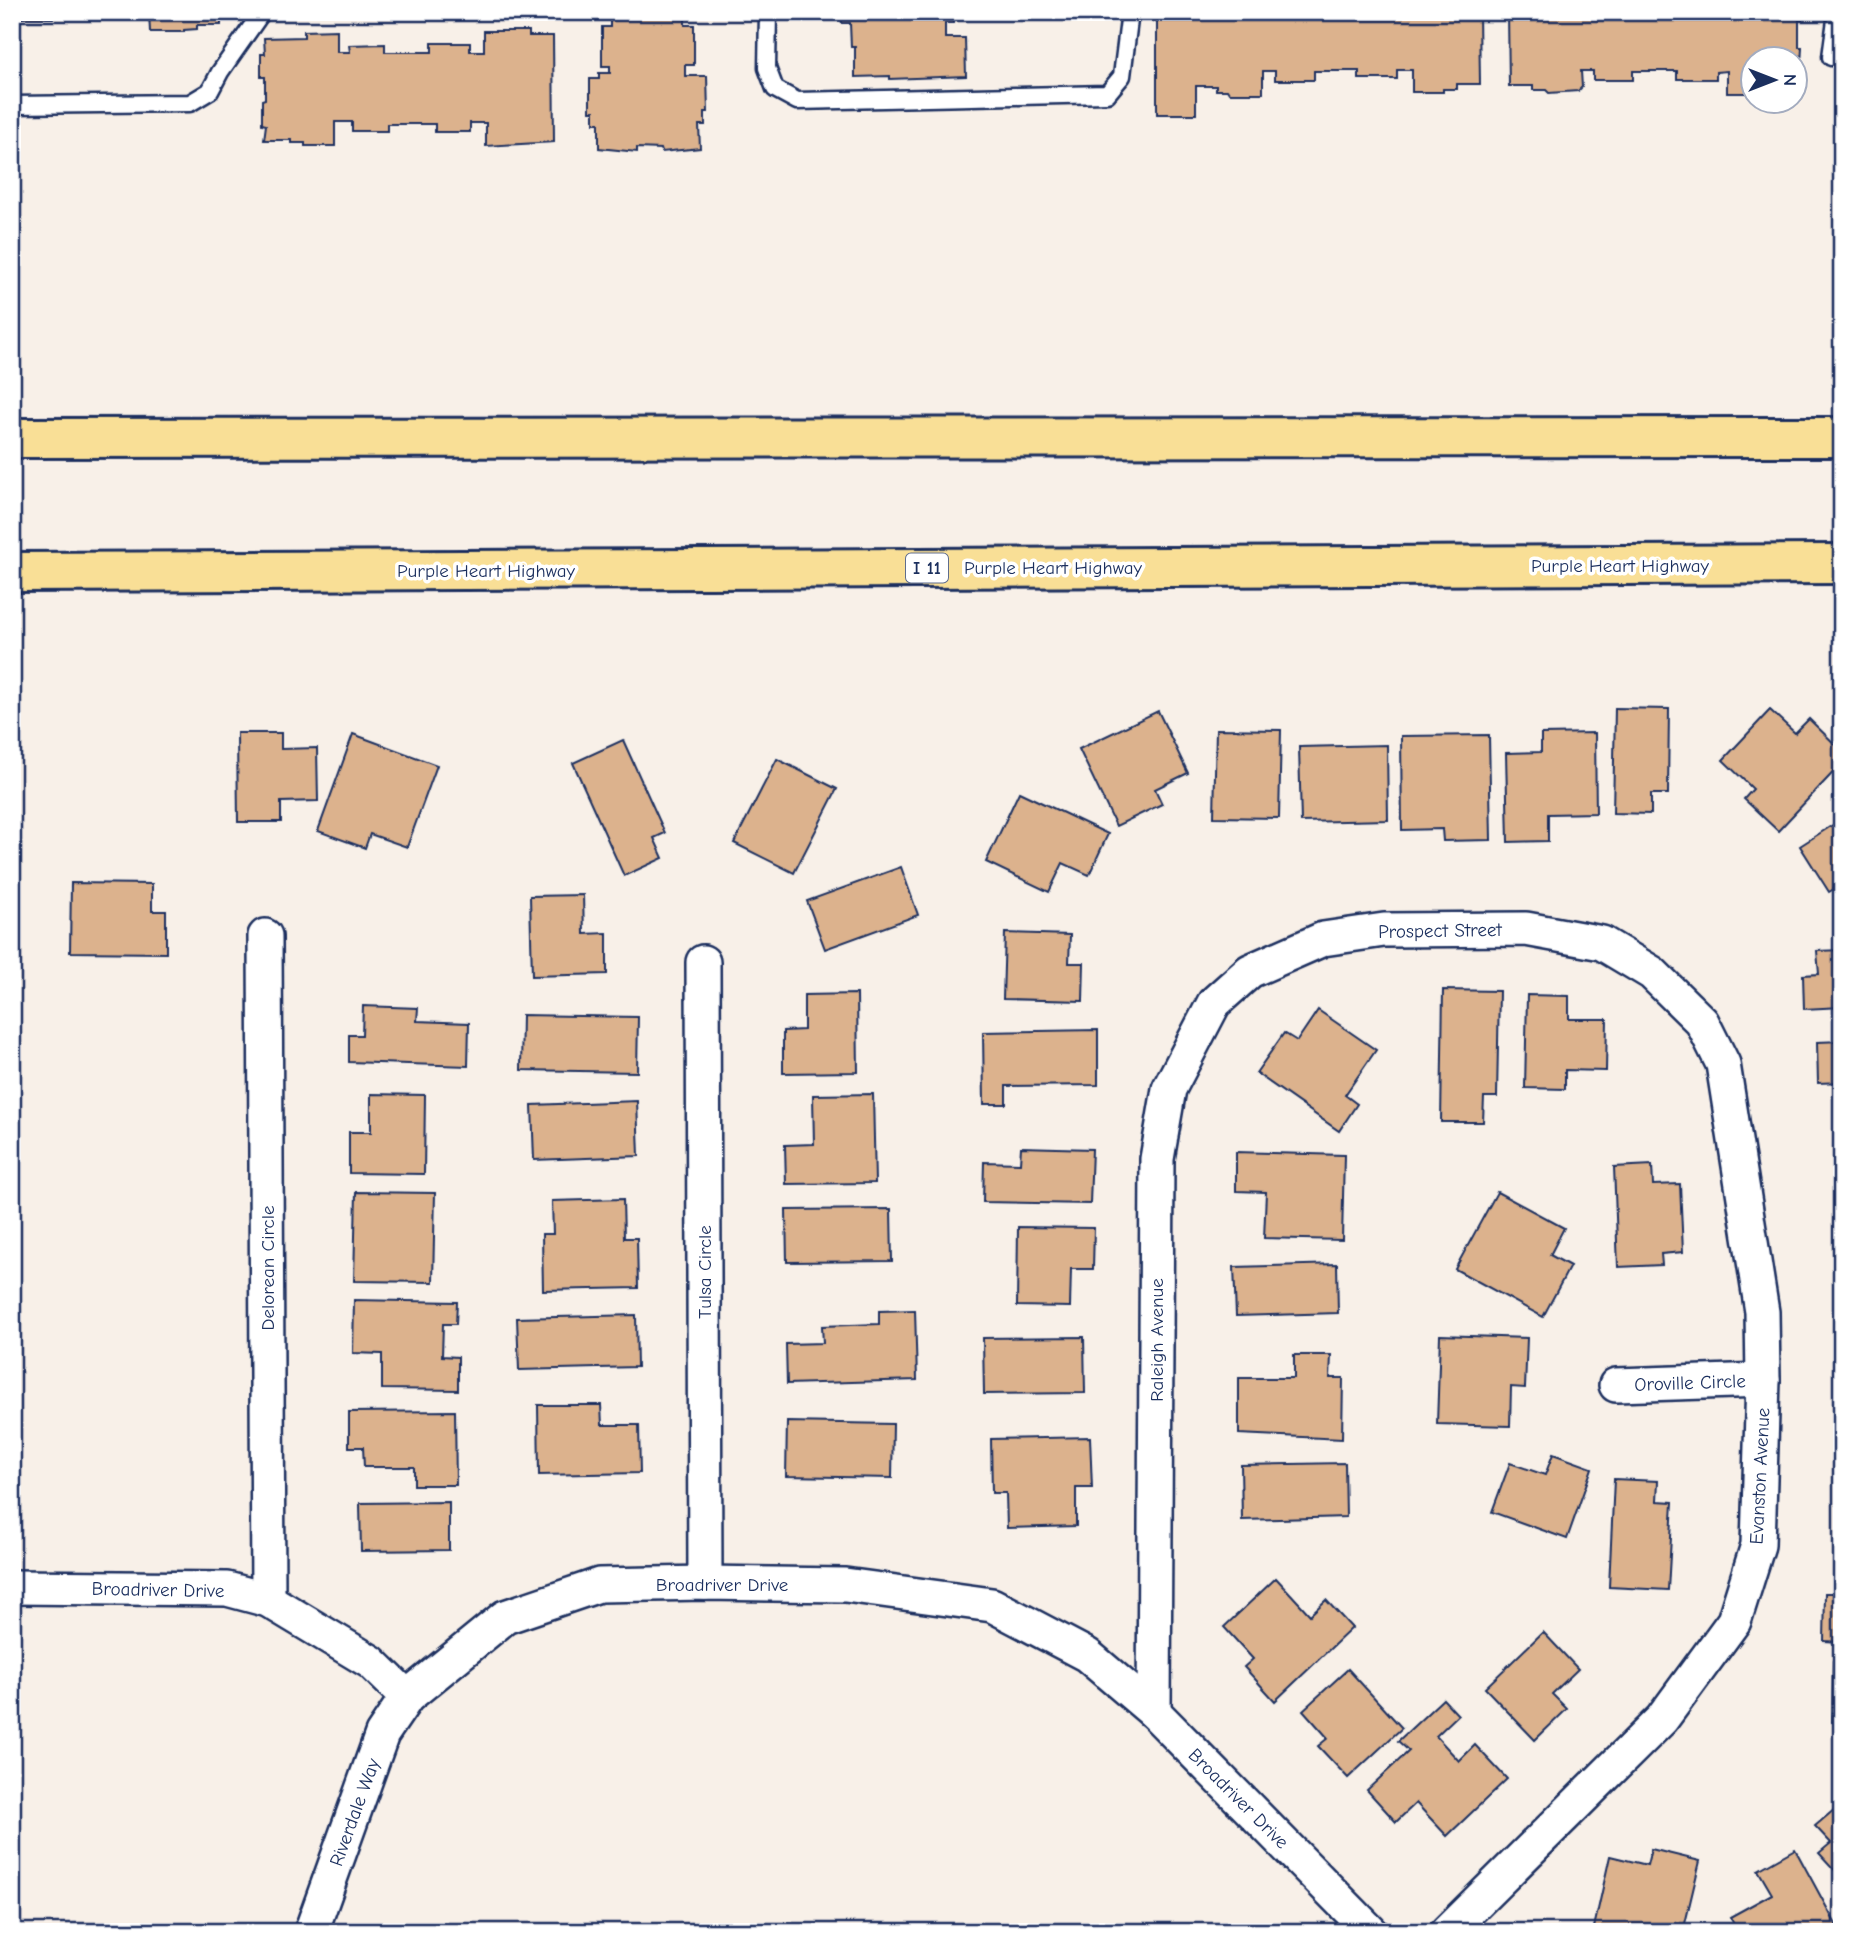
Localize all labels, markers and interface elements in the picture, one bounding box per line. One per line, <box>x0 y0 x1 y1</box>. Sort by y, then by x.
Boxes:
north arrow <box>1738 46 1808 116</box>
text: N <box>1779 74 1801 86</box>
road number: I 11 <box>906 554 948 582</box>
street label: Purple Heart Highway <box>1531 555 1710 577</box>
street label: Purple Heart Highway <box>964 557 1143 579</box>
street label: Purple Heart Highway <box>397 560 576 582</box>
street label: Prospect Street <box>1378 919 1503 943</box>
street label: Delorean Circle <box>257 1206 279 1330</box>
street label: Tulsa Circle <box>694 1225 716 1319</box>
street label: Raleigh Avenue <box>1146 1278 1168 1402</box>
street label: Oroville Circle <box>1634 1370 1746 1396</box>
street label: Evanston Avenue <box>1745 1407 1775 1545</box>
street label: Broadriver Drive <box>656 1574 788 1596</box>
street label: Broadriver Drive <box>91 1578 224 1602</box>
street label: Broadriver Drive <box>1184 1744 1293 1853</box>
street label: Riverdale Way <box>325 1755 385 1869</box>

